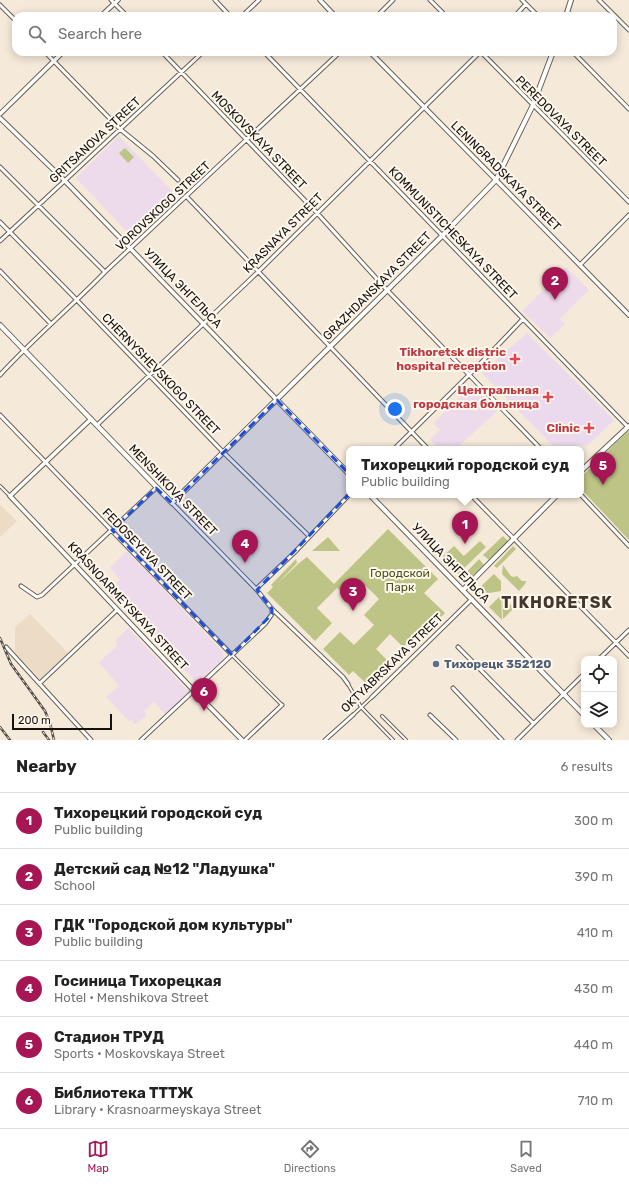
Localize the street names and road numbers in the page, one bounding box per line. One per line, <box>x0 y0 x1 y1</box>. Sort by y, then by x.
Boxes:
street label: PEREDOVAYA STREET <box>513 73 609 169</box>
street label: MOSKOVSKAYA STREET <box>209 88 309 192</box>
street label: GRITSANOVA STREET <box>47 94 143 186</box>
street label: LENINGRADSKAYA STREET <box>448 118 564 234</box>
street label: VOROVSKOGO STREET <box>113 158 213 254</box>
street label: KOMMUNISTICHESKAYA STREET <box>386 164 520 302</box>
street label: KRASNAYA STREET <box>240 190 326 276</box>
street label: GRAZHDANSKAYA STREET <box>320 229 434 343</box>
street label: УЛИЦА ЭНГЕЛЬСА <box>141 245 225 331</box>
street label: CHERNYSHEVSKOGO STREET <box>99 310 223 438</box>
street label: MENSHIKOVA STREET <box>126 442 220 538</box>
street label: FEDOSEYEVA STREET <box>100 505 194 603</box>
street label: УЛИЦА ЭНГЕЛЬСА <box>409 520 493 606</box>
street label: KRASNOARMEYSKAYA STREET <box>65 539 191 673</box>
street label: OKTYABRSKAYA STREET <box>338 611 446 715</box>

